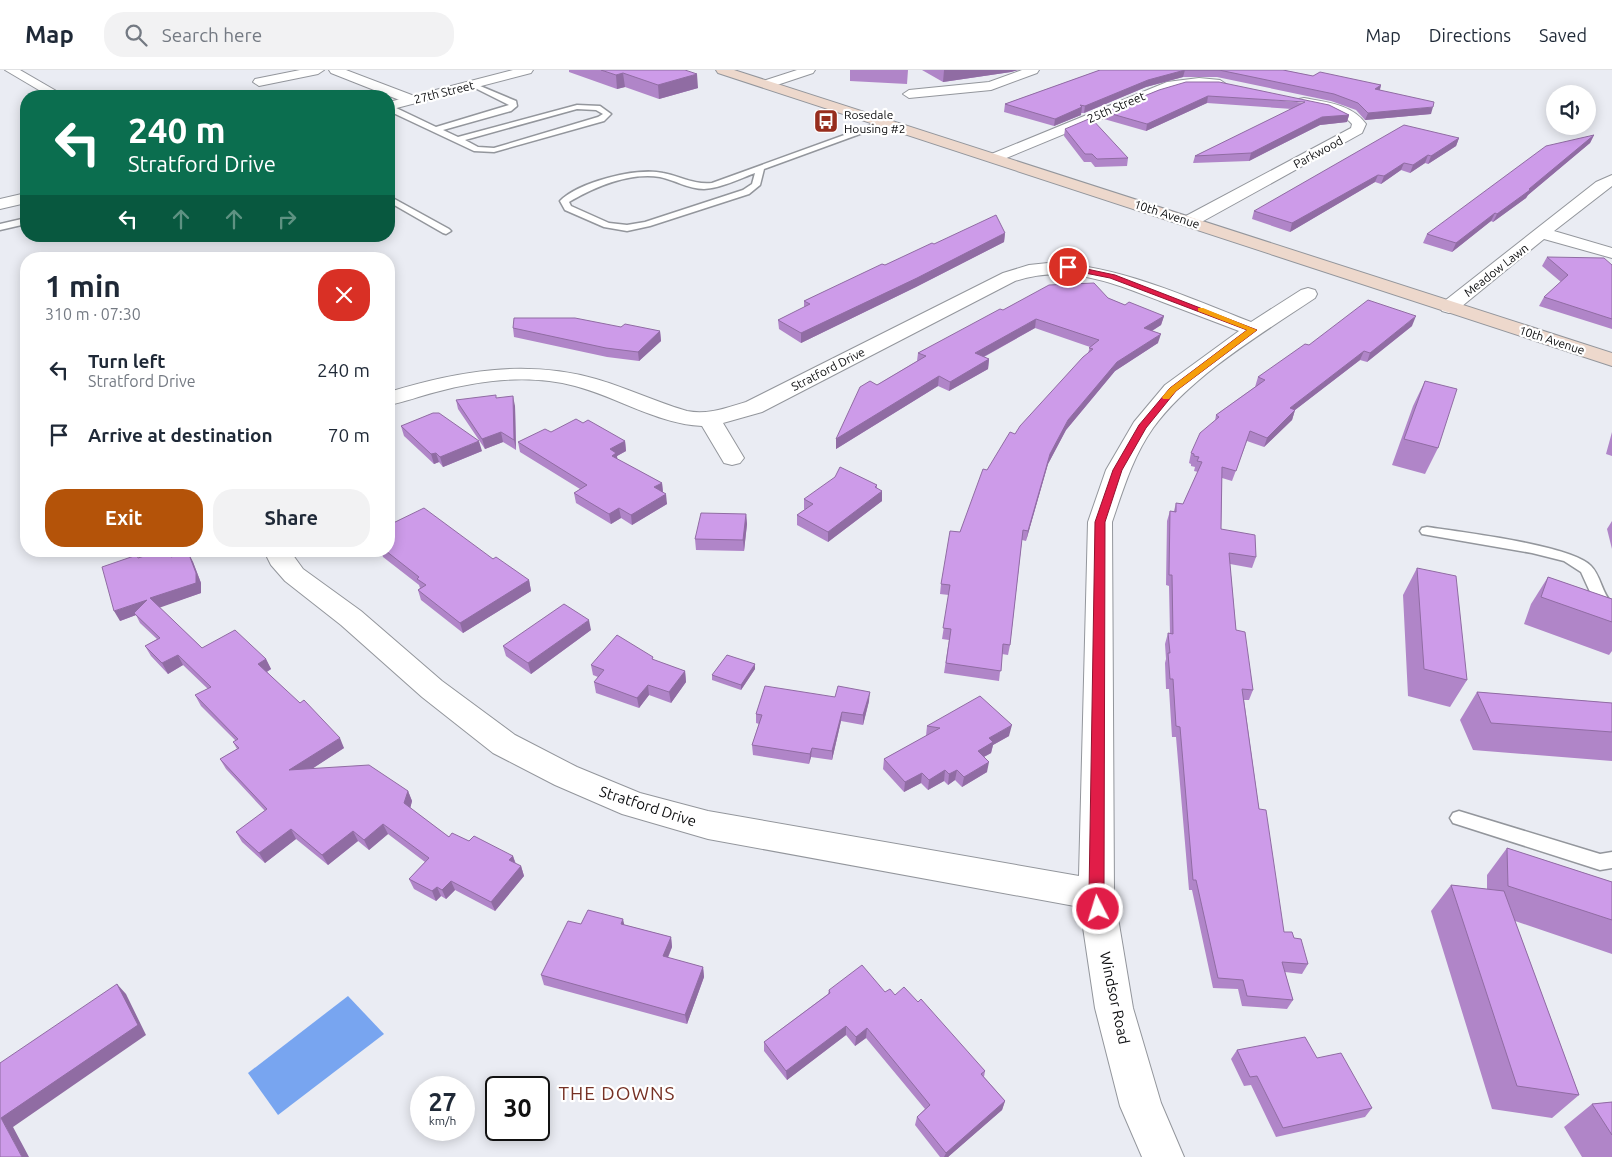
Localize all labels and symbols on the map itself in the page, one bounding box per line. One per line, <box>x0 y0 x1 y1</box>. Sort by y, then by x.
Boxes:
street label: 27th Street <box>413 78 476 106</box>
street label: 25th Street <box>1085 89 1147 125</box>
bus stop icon: Rosedale Housing #2 <box>813 108 839 134</box>
place label: Rosedale Housing #2 <box>844 108 906 135</box>
street label: Parkwood <box>1291 134 1345 170</box>
street label: 10th Avenue <box>1133 197 1201 231</box>
street label: Meadow Lawn <box>1461 241 1531 299</box>
pin <box>1047 246 1089 288</box>
street label: 10th Avenue <box>1518 323 1586 357</box>
street label: Stratford Drive <box>789 345 867 393</box>
street label: Stratford Drive <box>597 782 699 830</box>
position arrow <box>1071 882 1123 934</box>
street label: Windsor Road <box>1097 950 1133 1046</box>
speed limit sign: 30 <box>485 1076 550 1141</box>
district label: THE DOWNS <box>558 1082 676 1104</box>

